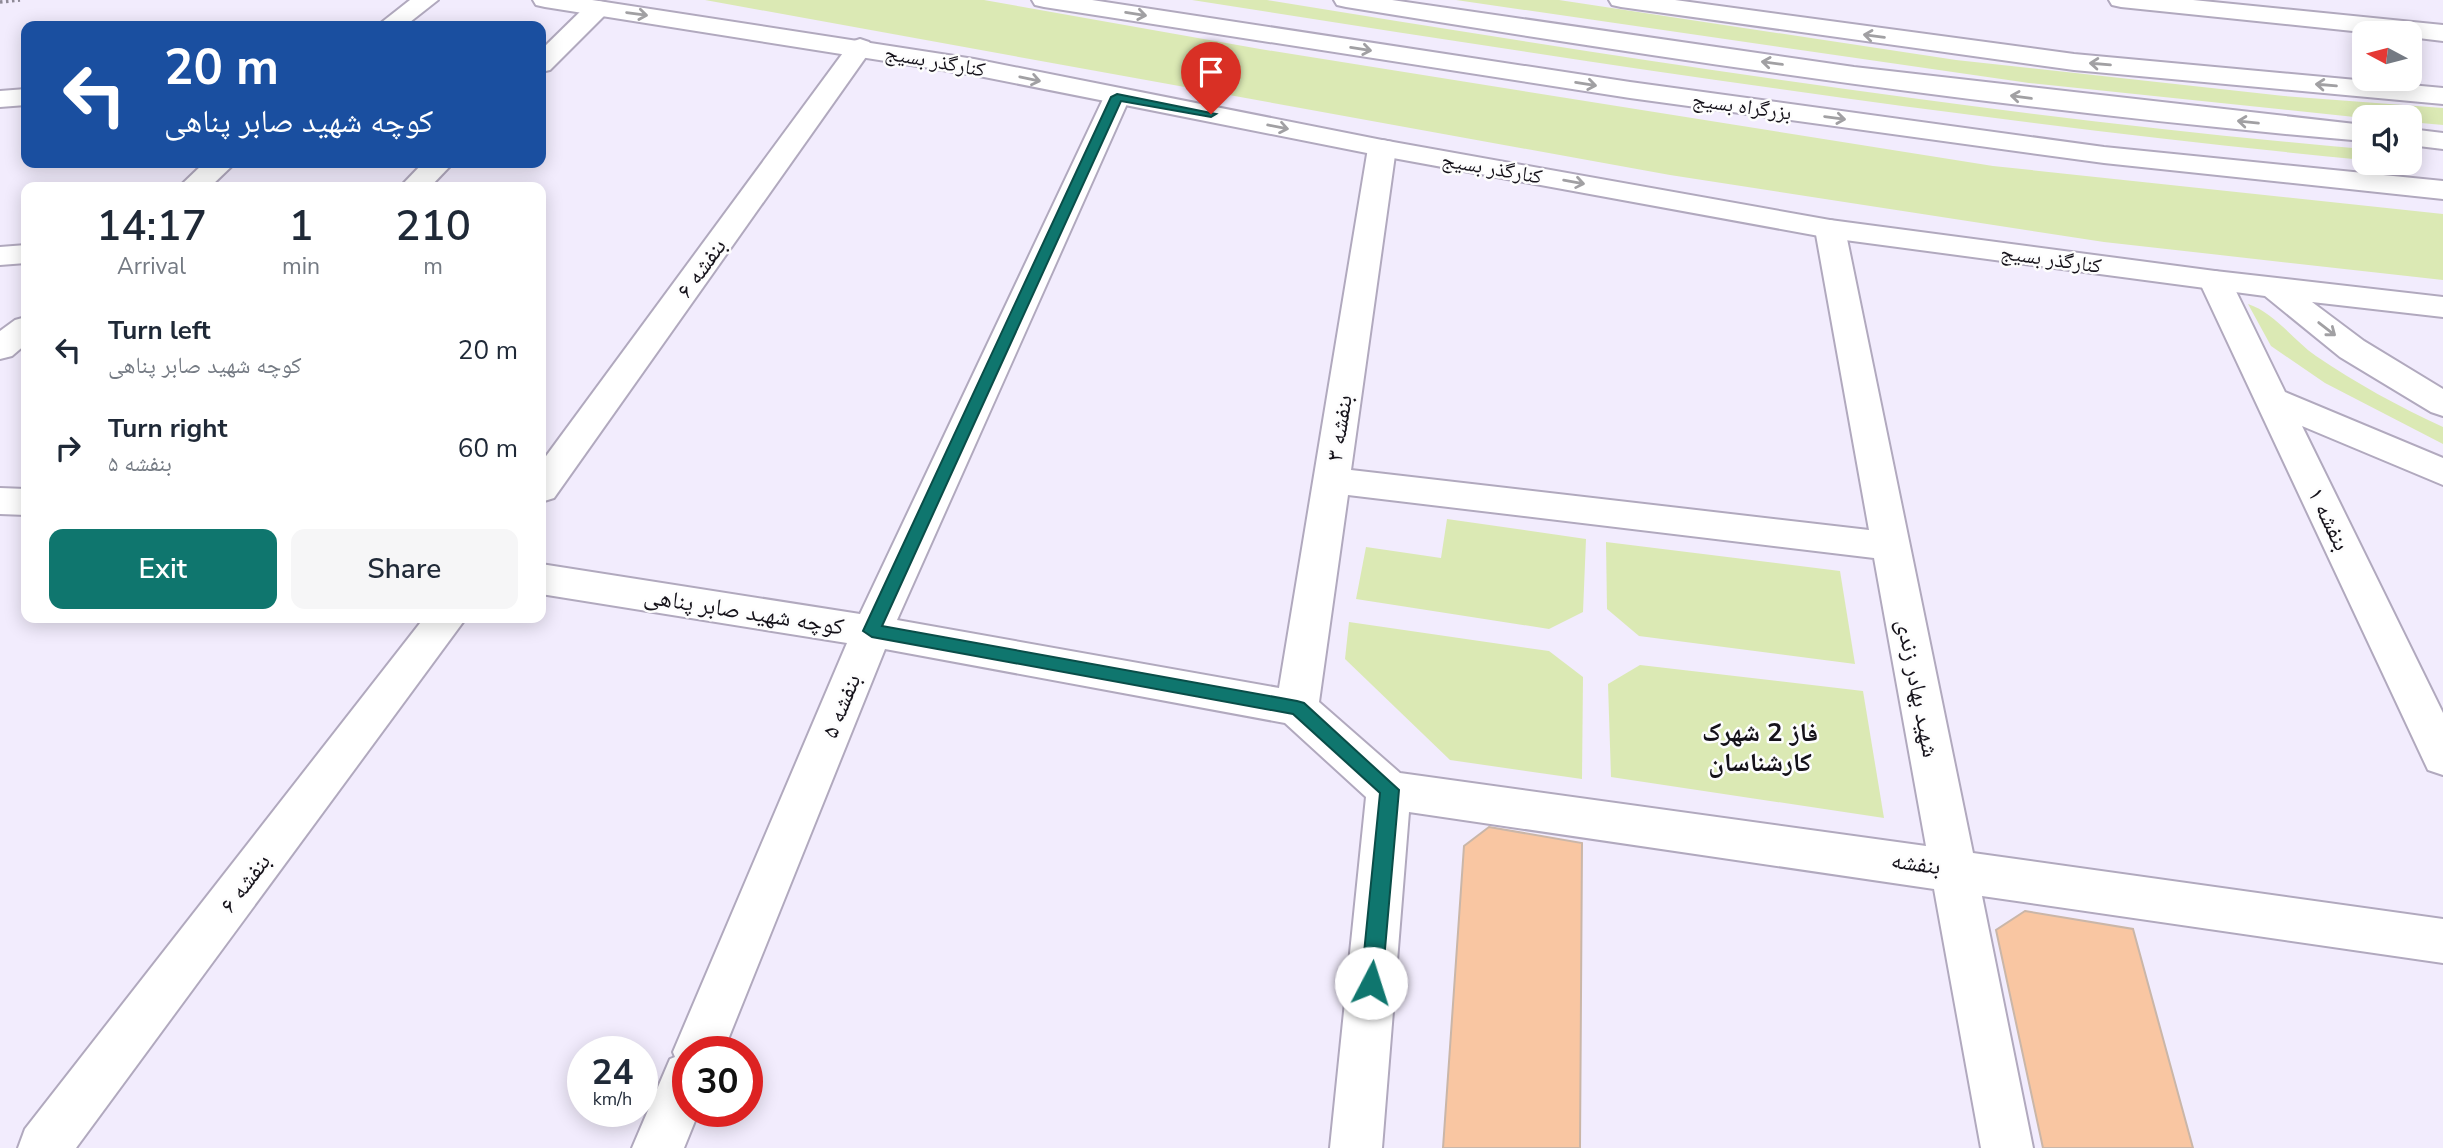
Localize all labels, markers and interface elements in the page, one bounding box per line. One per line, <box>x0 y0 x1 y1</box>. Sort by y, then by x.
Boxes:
one-way arrow <box>625 8 648 21</box>
one-way arrow <box>1124 8 1147 21</box>
north arrow <box>2352 21 2422 91</box>
map controls <box>2352 21 2422 175</box>
one-way arrow <box>1863 29 1886 42</box>
text: 20 m <box>164 34 279 101</box>
street label: کنارگذر بسیج <box>882 38 988 84</box>
pin <box>1181 42 1241 114</box>
one-way arrow <box>1349 43 1372 56</box>
icon: left <box>49 49 140 140</box>
icon: arrive <box>1192 53 1230 91</box>
one-way arrow <box>1761 57 1784 70</box>
one-way arrow <box>2089 57 2112 70</box>
one-way arrow <box>1018 72 1041 86</box>
one-way arrow <box>1574 77 1596 90</box>
one-way arrow <box>2315 79 2338 92</box>
street label: بزرگراه بسیج <box>1691 85 1793 127</box>
one-way arrow <box>2011 91 2033 104</box>
text: کوچه شهید صابر پناهی <box>164 100 433 143</box>
button: sound <box>2352 105 2422 175</box>
one-way arrow <box>1823 112 1846 125</box>
one-way arrow <box>2237 115 2259 128</box>
one-way arrow <box>1266 121 1289 135</box>
street label: کنارگذر بسیج <box>1439 145 1545 191</box>
one-way arrow <box>1562 176 1585 189</box>
text: 14:17 <box>96 198 207 255</box>
text: 1 <box>288 198 314 255</box>
text: 210 <box>395 198 471 255</box>
street label: بنفشه ۶ <box>668 232 734 304</box>
street label: کنارگذر بسیج <box>1999 238 2104 280</box>
text: Arrival <box>117 251 186 282</box>
text: min <box>282 251 320 282</box>
text: m <box>423 251 443 282</box>
text: Turn left <box>108 313 211 348</box>
one-way arrow <box>2317 321 2335 336</box>
icon: left <box>49 331 87 369</box>
text: 20 m <box>458 333 518 368</box>
text: کوچه شهید صابر پناهی <box>108 350 302 381</box>
street label: بنفشه ۳ <box>1318 393 1360 463</box>
text: Turn right <box>108 411 227 446</box>
icon: right <box>49 429 87 467</box>
text: 60 m <box>458 431 518 466</box>
text: بنفشه ۵ <box>108 448 172 479</box>
street label: بنفشه ۱ <box>2300 482 2358 556</box>
button: Exit <box>49 529 277 609</box>
button: Share <box>291 529 518 609</box>
street label: کوچه شهید صابر پناهی <box>642 579 846 643</box>
street label: شهید بهادر زندی <box>1889 616 1947 760</box>
street label: بنفشه ۵ <box>814 669 868 743</box>
district label: فاز 2 شهرک کارشناسان <box>1702 715 1818 780</box>
street label: بنفشه <box>1889 844 1943 882</box>
street label: بنفشه ۶ <box>212 847 278 919</box>
position arrow <box>1334 946 1408 1020</box>
speed limit sign: 30 <box>672 1036 763 1127</box>
text: 24 <box>591 1049 634 1096</box>
text: km/h <box>593 1087 632 1111</box>

